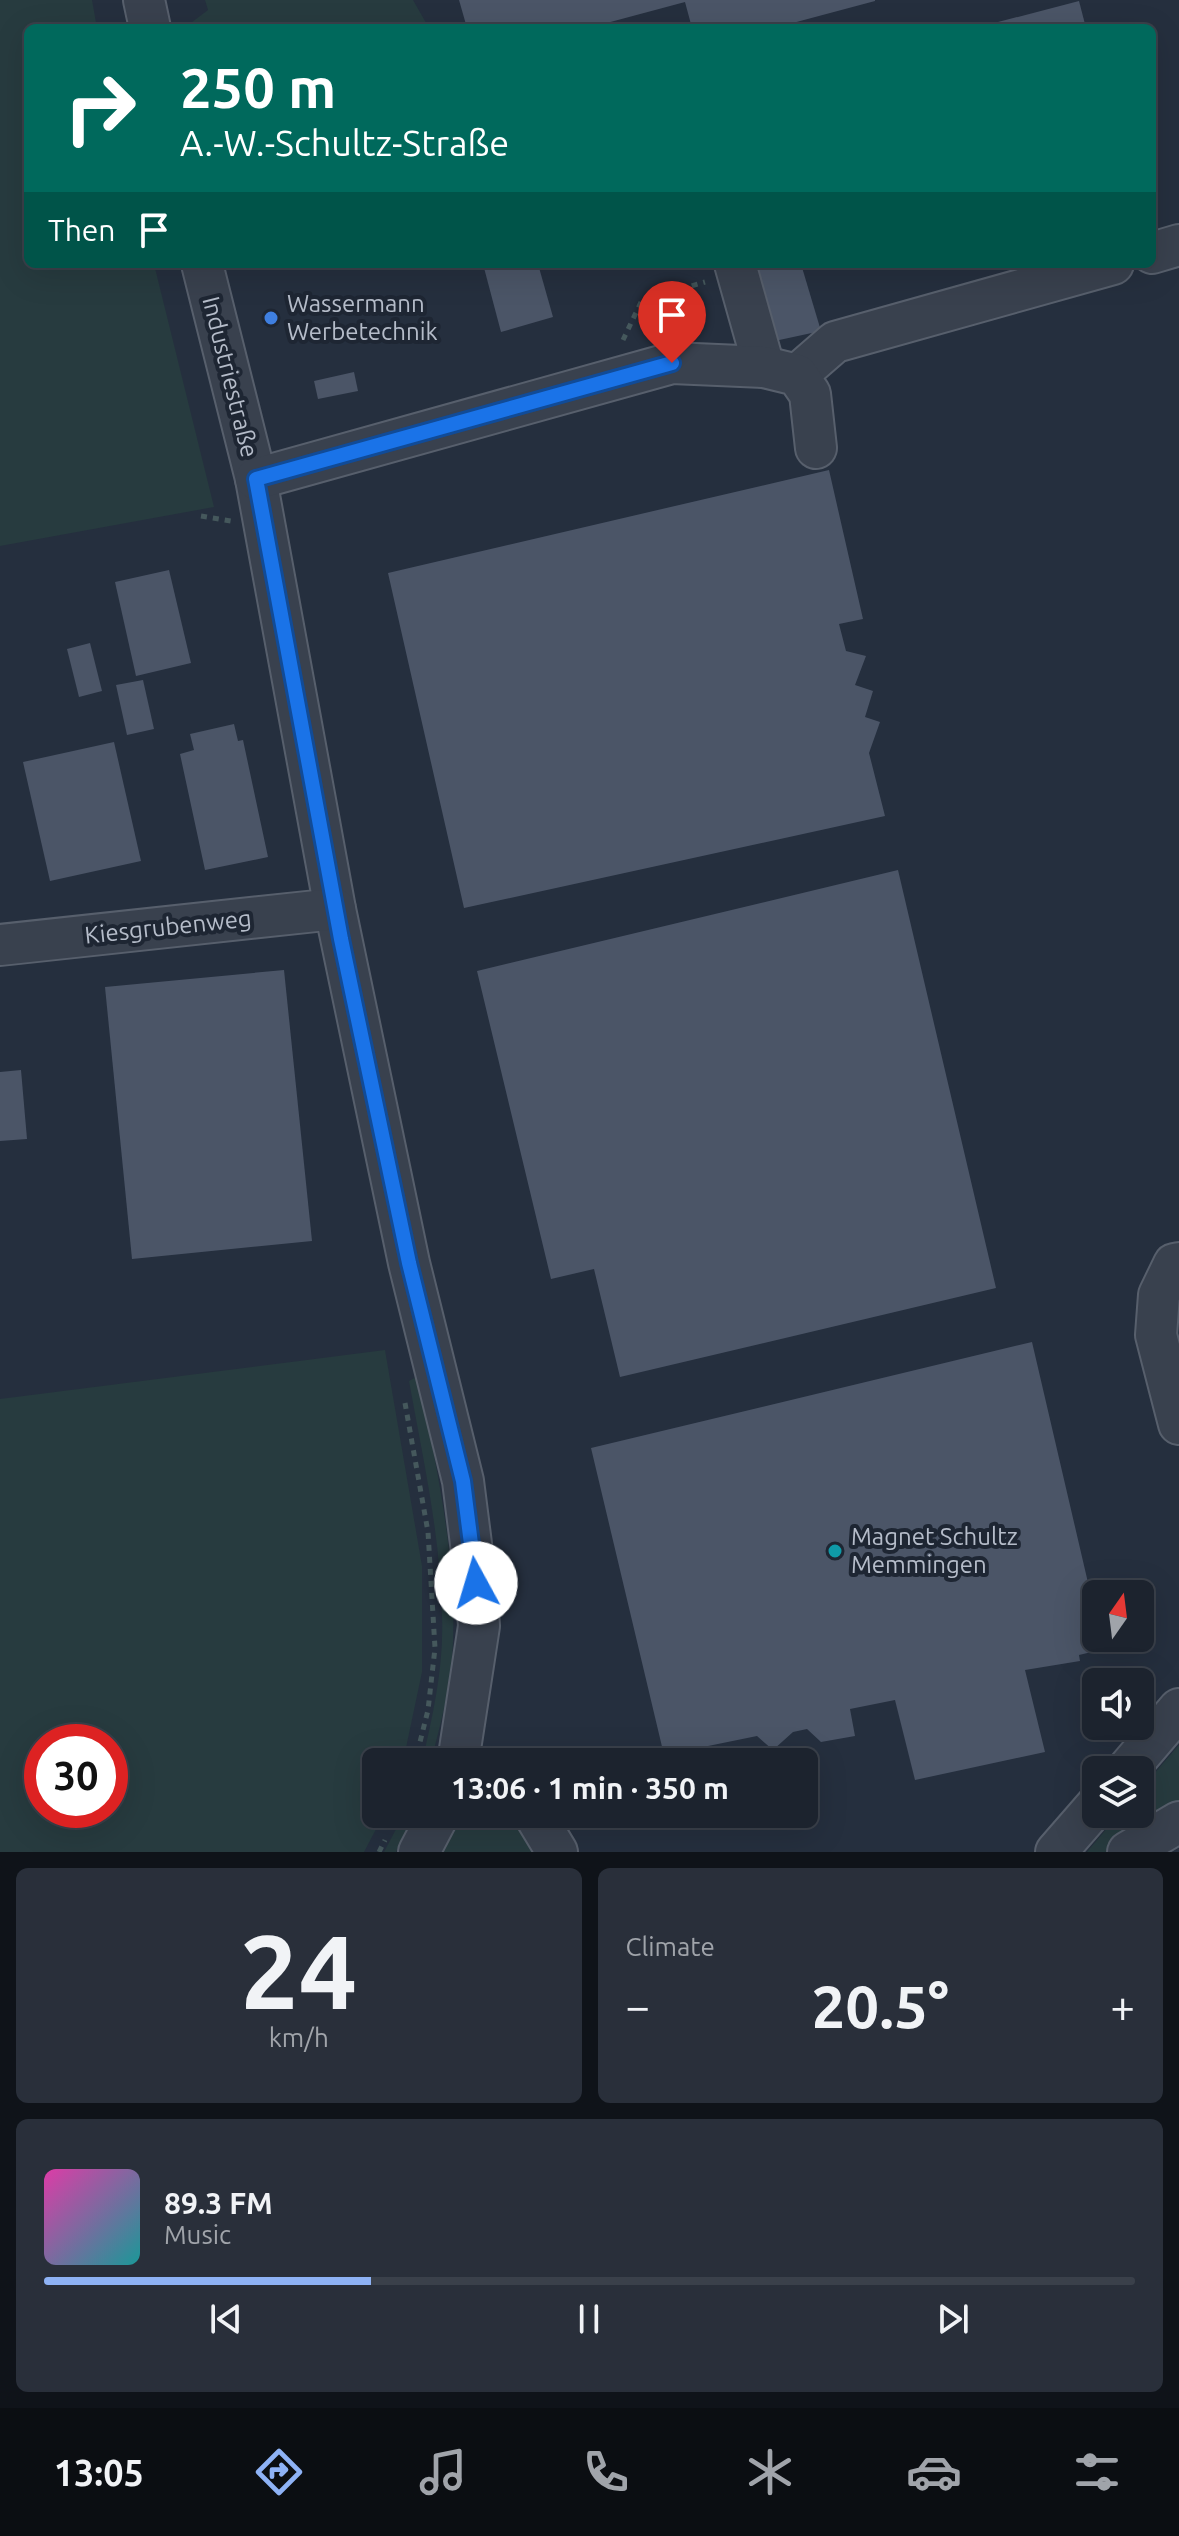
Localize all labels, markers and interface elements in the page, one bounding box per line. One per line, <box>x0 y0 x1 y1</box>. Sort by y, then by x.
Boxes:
icon: right <box>48 56 152 160</box>
text: 250 m <box>180 56 336 119</box>
text: A.-W.-Schultz-Straße <box>180 122 509 163</box>
icon: arrive <box>132 208 176 252</box>
text: Then <box>48 213 116 247</box>
pin <box>638 281 706 363</box>
place label: Wassermann Werbetechnik <box>287 290 438 345</box>
icon: arrive <box>650 293 694 337</box>
street label: Industriestraße <box>197 294 263 460</box>
marker: Wassermann Werbetechnik <box>262 309 280 327</box>
street label: Kiesgrubenweg <box>83 904 253 949</box>
place label: Magnet Schultz Memmingen <box>851 1523 1018 1578</box>
position arrow <box>434 1541 518 1625</box>
marker: Magnet Schultz Memmingen <box>826 1542 844 1560</box>
north arrow <box>1082 1580 1154 1652</box>
map controls <box>1082 1580 1154 1828</box>
button: sound <box>1082 1668 1154 1740</box>
speed limit sign: 30 <box>24 1724 128 1828</box>
button: layers <box>1082 1756 1154 1828</box>
text: 13:06 · 1 min · 350 m <box>451 1771 729 1805</box>
text: 24 <box>240 1912 357 2029</box>
text: Climate <box>626 1932 715 1961</box>
text: 20.5° <box>812 1972 949 2039</box>
text: − <box>626 1981 650 2030</box>
text: + <box>1110 1981 1135 2030</box>
text: km/h <box>269 2023 329 2052</box>
text: 89.3 FM <box>164 2186 273 2220</box>
text: Music <box>164 2220 231 2249</box>
icon: previous <box>204 2297 248 2341</box>
icon: pause <box>567 2297 611 2341</box>
icon: next <box>931 2297 975 2341</box>
icon: directions <box>251 2444 307 2500</box>
icon: music <box>415 2444 471 2500</box>
icon: phone <box>578 2444 634 2500</box>
icon: climate <box>742 2444 798 2500</box>
icon: car <box>906 2444 962 2500</box>
icon: filters <box>1069 2444 1125 2500</box>
text: 13:05 <box>54 2452 144 2493</box>

